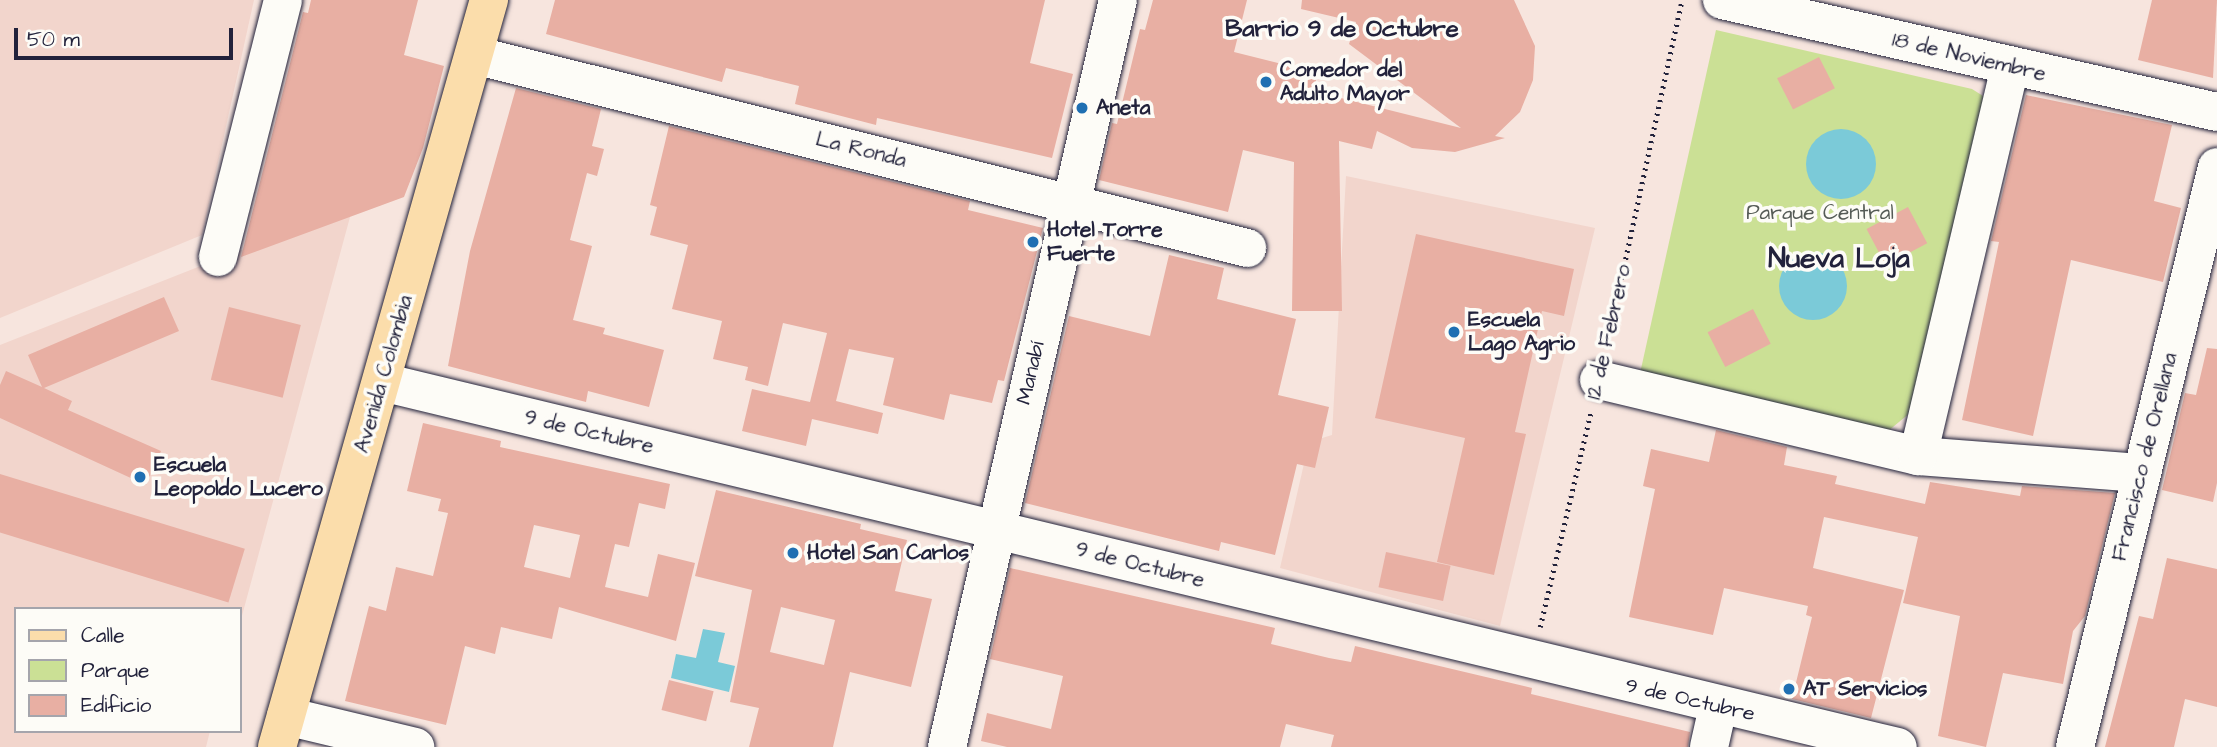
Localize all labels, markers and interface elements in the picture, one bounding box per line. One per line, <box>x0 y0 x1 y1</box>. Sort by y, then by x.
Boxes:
scale bar <box>18 14 236 58</box>
district label: Barrio 9 de Octubre <box>1225 16 1459 44</box>
text: 50 m <box>27 25 80 54</box>
street label: 18 de Noviembre <box>1890 27 2048 87</box>
place label: Comedor del Adulto Mayor <box>1280 57 1410 107</box>
marker: Comedor del Adulto Mayor <box>1258 74 1274 90</box>
place label: Aneta <box>1096 95 1150 121</box>
marker: Aneta <box>1074 100 1090 116</box>
street label: La Ronda <box>813 127 909 173</box>
park label: Parque Central <box>1746 200 1894 226</box>
place label: Hotel Torre Fuerte <box>1047 217 1163 267</box>
marker: Hotel Torre Fuerte <box>1025 234 1041 250</box>
district label: Nueva Loja <box>1768 242 1910 276</box>
street label: 12 de Febrero <box>1581 262 1637 402</box>
street label: Avenida Colombia <box>349 292 419 456</box>
place label: Escuela Lago Agrio <box>1468 307 1575 357</box>
marker: Escuela Lago Agrio <box>1446 324 1462 340</box>
street label: Manabí <box>1012 339 1050 407</box>
street label: Francisco de Orellana <box>2107 350 2183 564</box>
street label: 9 de Octubre <box>522 405 656 459</box>
place label: Escuela Leopoldo Lucero <box>154 452 323 502</box>
marker: Escuela Leopoldo Lucero <box>132 469 148 485</box>
street label: 9 de Octubre <box>1073 537 1207 593</box>
place label: Hotel San Carlos <box>807 540 969 566</box>
marker: Hotel San Carlos <box>785 545 801 561</box>
legend <box>14 607 242 733</box>
text: Calle <box>81 621 125 650</box>
text: Parque <box>81 656 149 685</box>
street label: 9 de Octubre <box>1623 673 1757 727</box>
place label: AT Servicios <box>1803 676 1927 702</box>
marker: AT Servicios <box>1781 681 1797 697</box>
text: Edificio <box>81 691 151 720</box>

